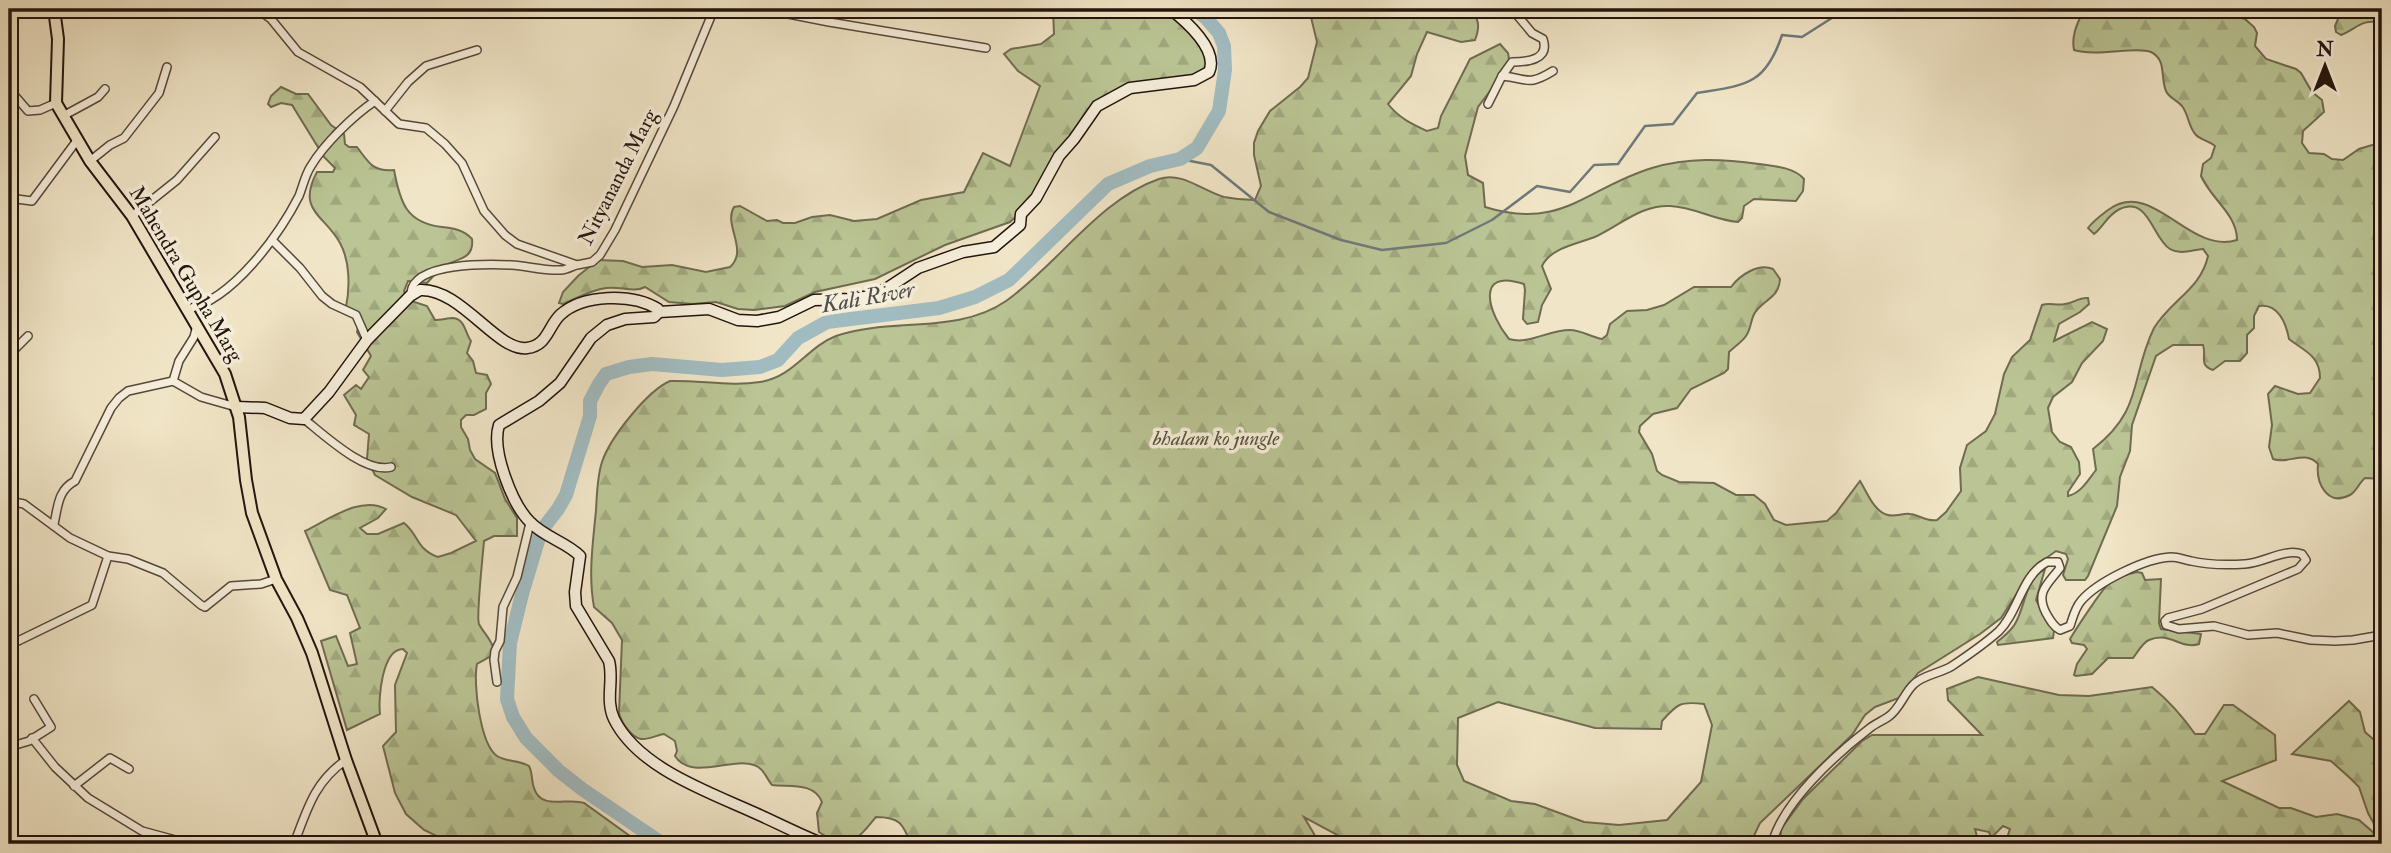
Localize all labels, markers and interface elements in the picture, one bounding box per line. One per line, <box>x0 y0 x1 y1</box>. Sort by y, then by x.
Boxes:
north arrow <box>2290 32 2360 102</box>
text: N <box>2315 38 2334 62</box>
street label: Nityananda Marg <box>572 104 664 250</box>
street label: Mahendra Gupha Marg <box>123 181 250 367</box>
water label: Kali River <box>818 274 918 320</box>
park label: bhalam ko jungle <box>1152 425 1280 452</box>

